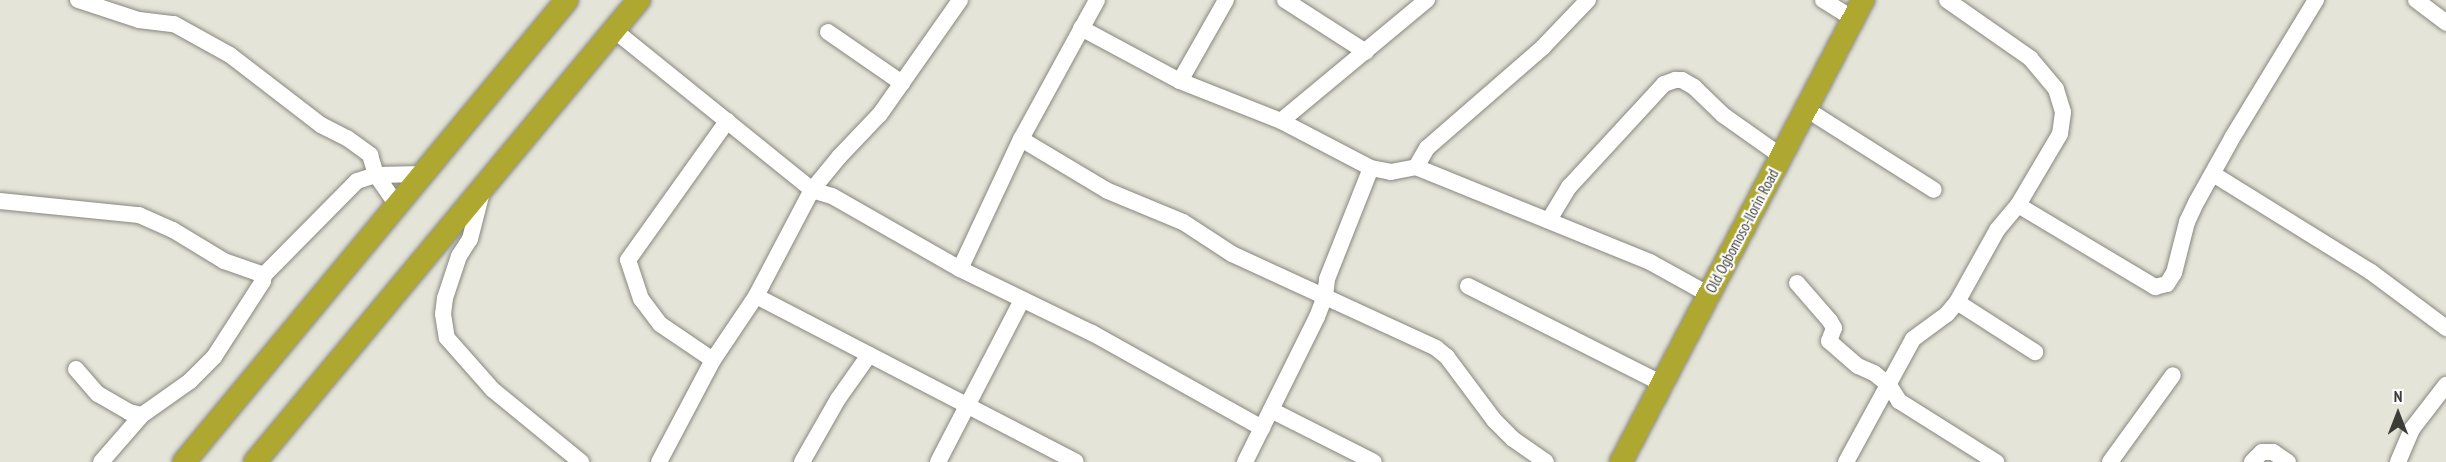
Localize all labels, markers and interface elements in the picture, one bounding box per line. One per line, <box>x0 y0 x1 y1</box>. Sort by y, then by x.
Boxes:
street label: Old Ogbomoso-Ilorin Road <box>1702 166 1782 296</box>
north arrow <box>2368 384 2428 444</box>
text: N <box>2394 386 2402 406</box>

